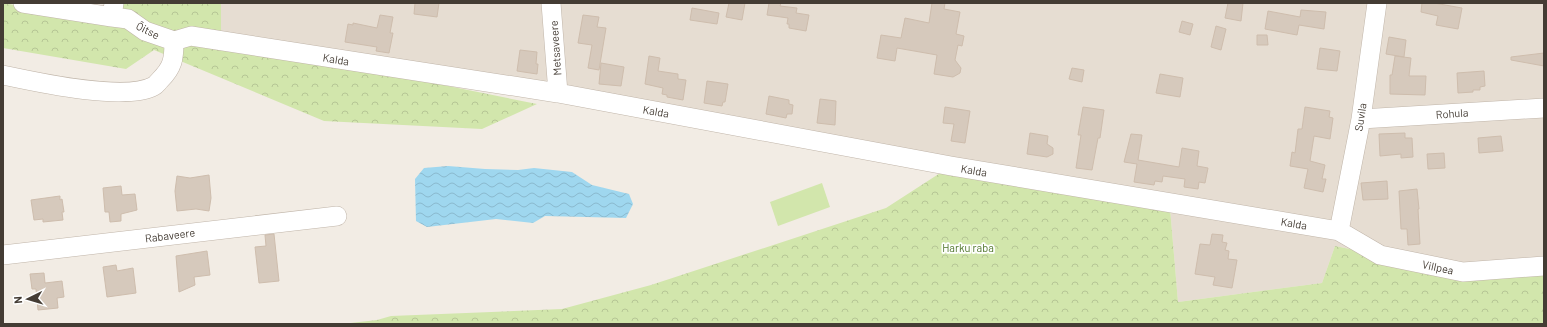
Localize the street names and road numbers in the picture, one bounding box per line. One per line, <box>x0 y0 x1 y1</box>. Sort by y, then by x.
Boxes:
street label: Õitse <box>134 19 162 41</box>
street label: Metsaveere <box>547 20 563 76</box>
street label: Kalda <box>322 51 350 67</box>
street label: Kalda <box>642 102 670 120</box>
street label: Suvila <box>1351 102 1369 132</box>
street label: Rohula <box>1435 105 1469 121</box>
street label: Kalda <box>960 161 988 179</box>
street label: Kalda <box>1280 214 1308 232</box>
street label: Rabaveere <box>144 225 196 245</box>
street label: Villpea <box>1421 257 1455 277</box>

